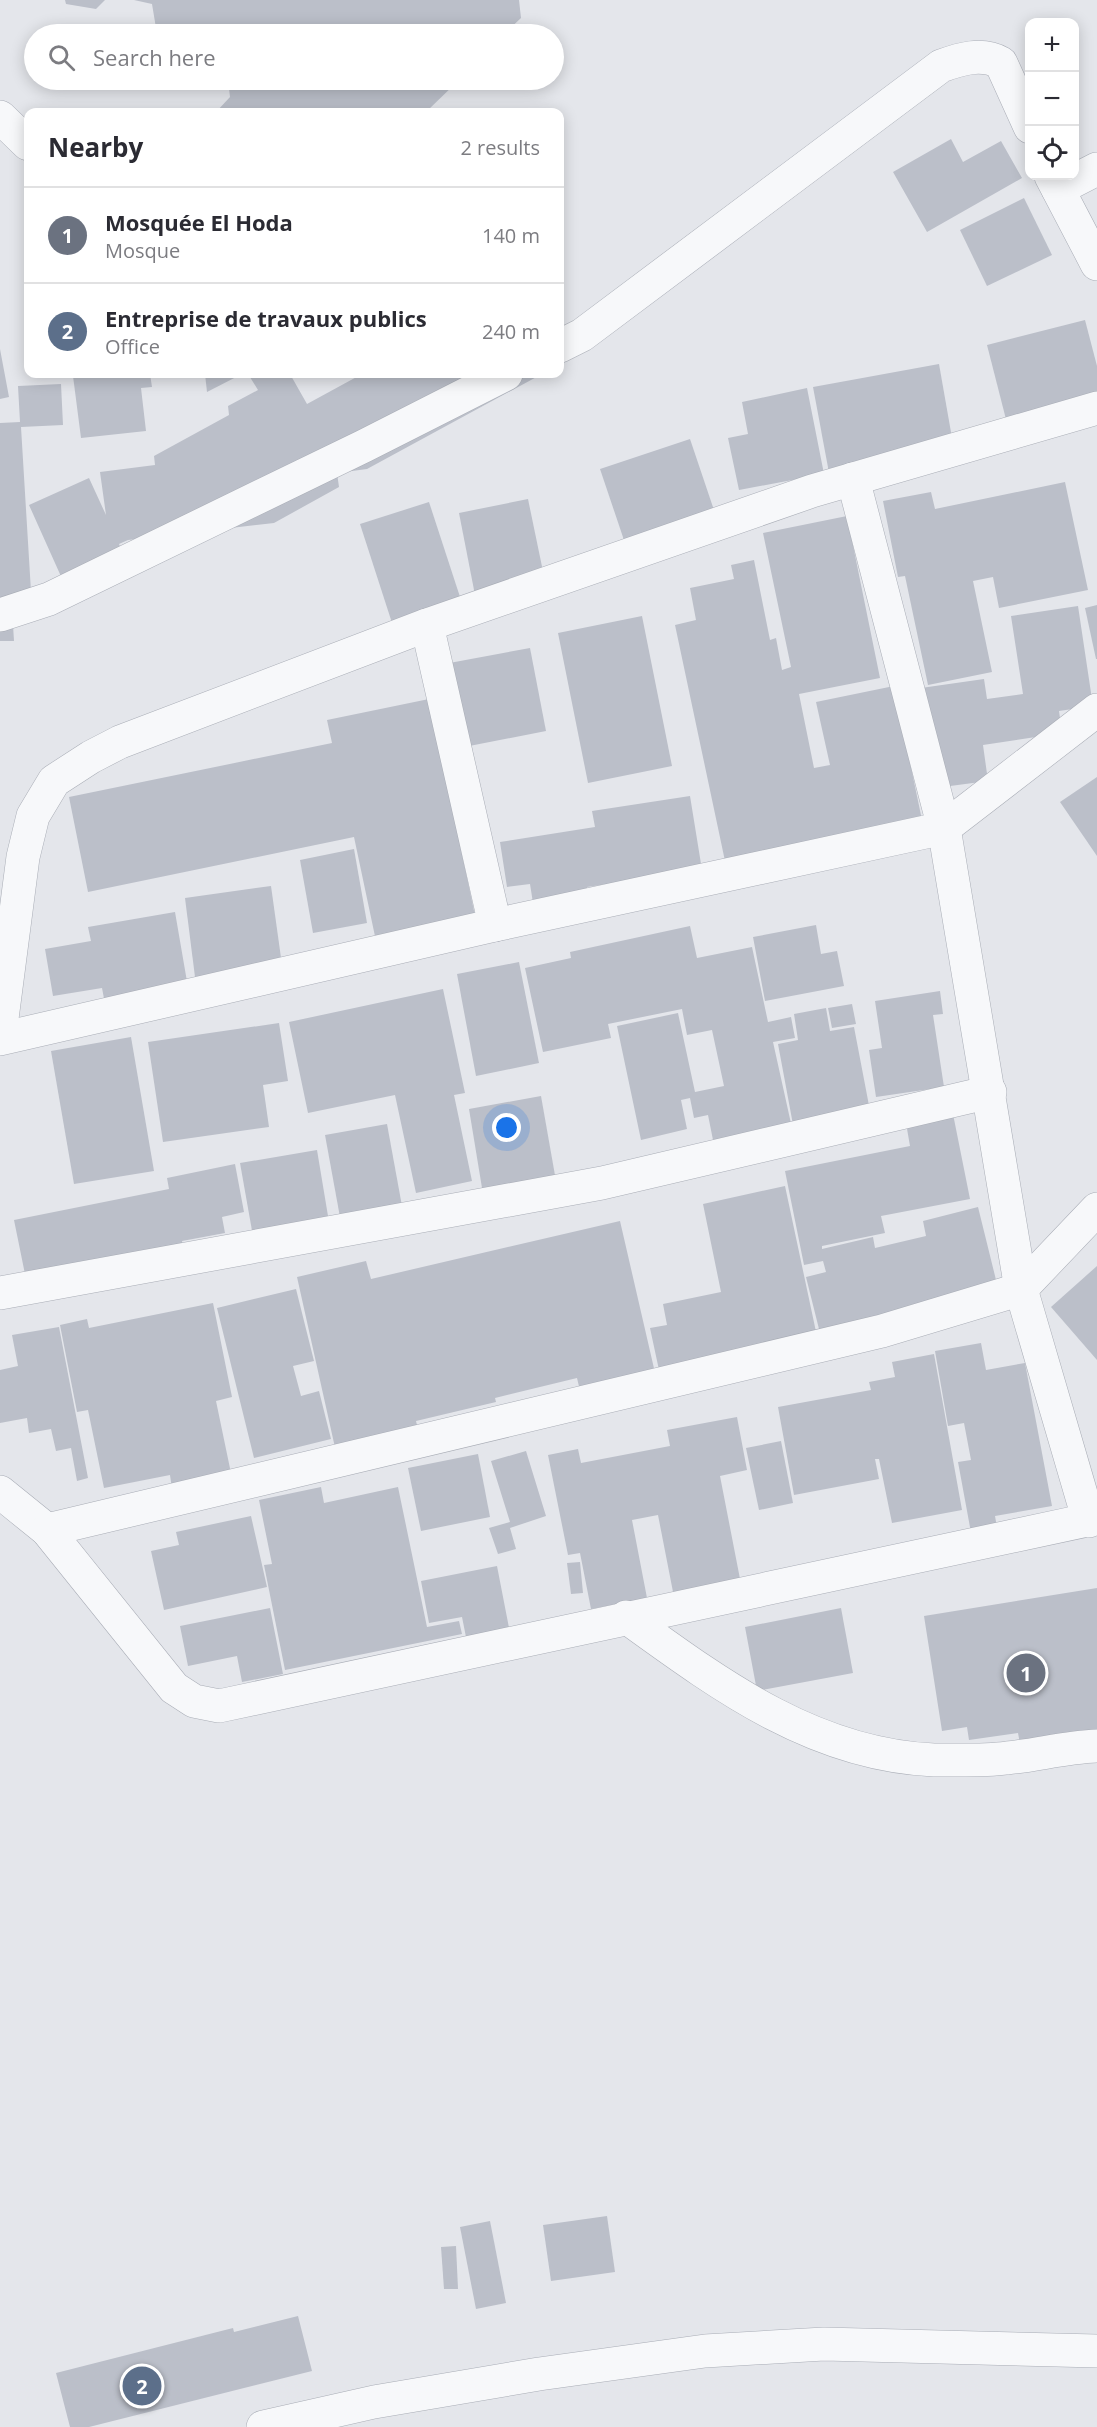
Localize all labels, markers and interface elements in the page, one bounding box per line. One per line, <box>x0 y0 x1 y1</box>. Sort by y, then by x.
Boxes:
map controls <box>1025 18 1079 180</box>
button: + <box>1025 18 1079 72</box>
search box <box>24 24 564 90</box>
icon: search <box>45 41 78 74</box>
text: Search here <box>93 42 216 72</box>
button: − <box>1025 72 1079 126</box>
button: locate <box>1025 126 1079 180</box>
text: Nearby <box>48 129 143 165</box>
text: 2 results <box>460 134 540 161</box>
text: Mosquée El Hoda <box>105 207 293 237</box>
text: 1 <box>62 222 73 249</box>
text: 140 m <box>482 222 540 249</box>
text: Mosque <box>105 237 180 264</box>
text: Entreprise de travaux publics <box>105 303 427 333</box>
text: 2 <box>62 318 73 345</box>
text: 240 m <box>482 318 540 345</box>
text: Office <box>105 333 160 360</box>
your location <box>492 1113 521 1142</box>
pin: 1 <box>1006 1650 1046 1696</box>
pin: 2 <box>122 2364 162 2408</box>

